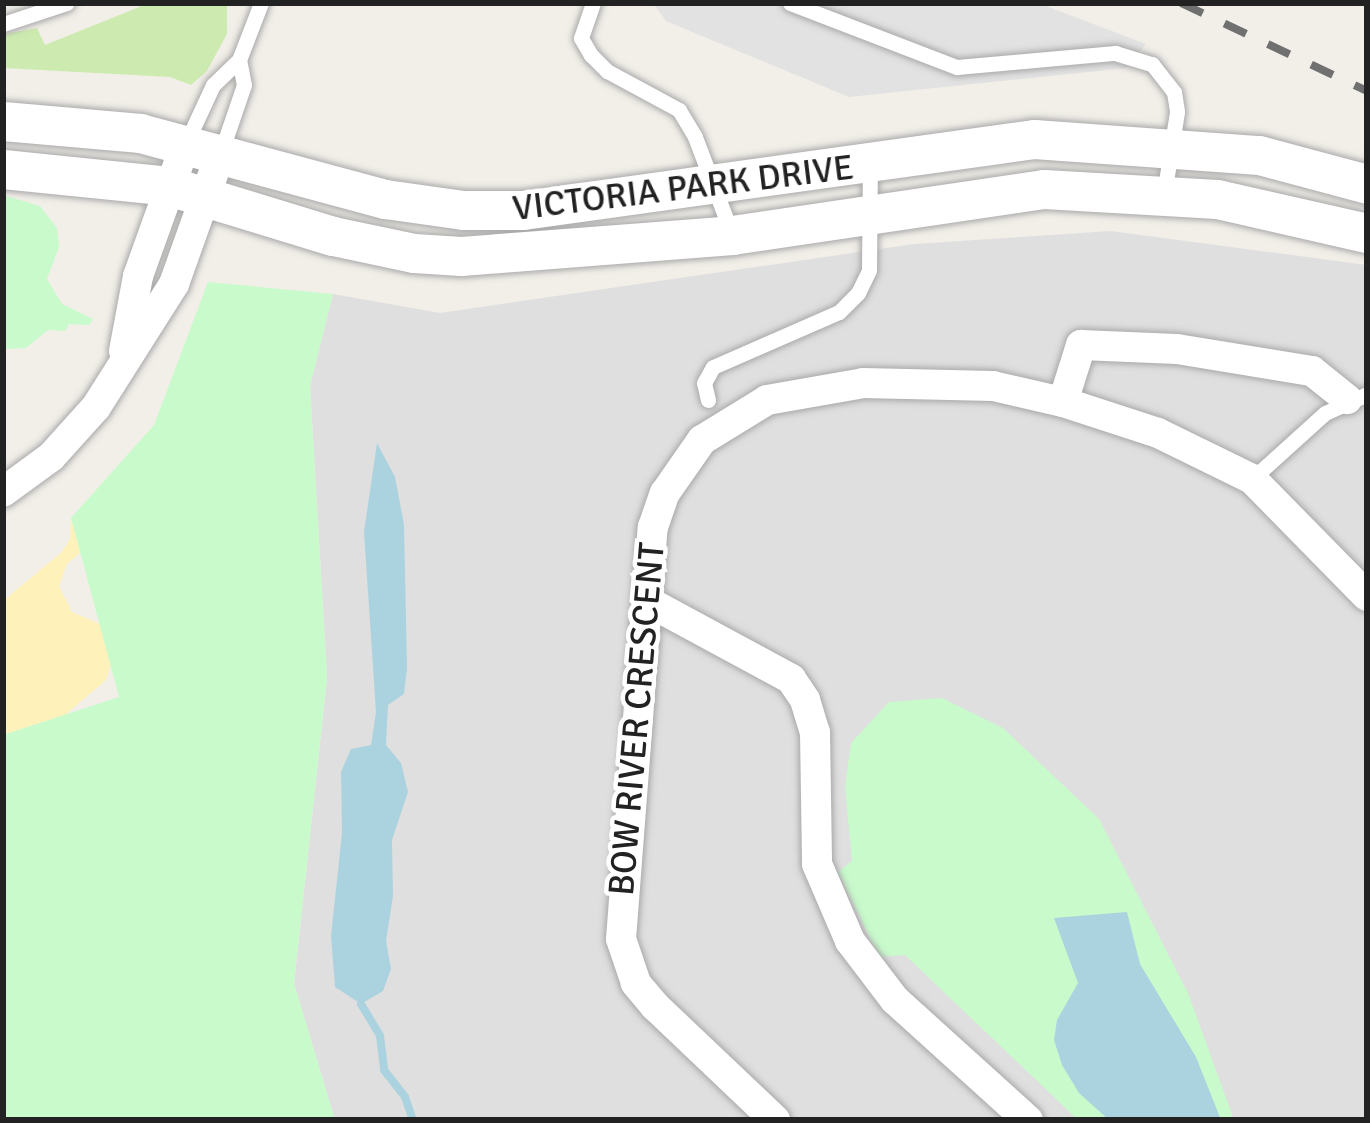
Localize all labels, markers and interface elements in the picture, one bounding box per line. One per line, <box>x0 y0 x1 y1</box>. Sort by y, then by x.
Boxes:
street label: VICTORIA PARK DRIVE <box>510 146 856 230</box>
street label: BOW RIVER CRESCENT <box>600 541 674 897</box>

